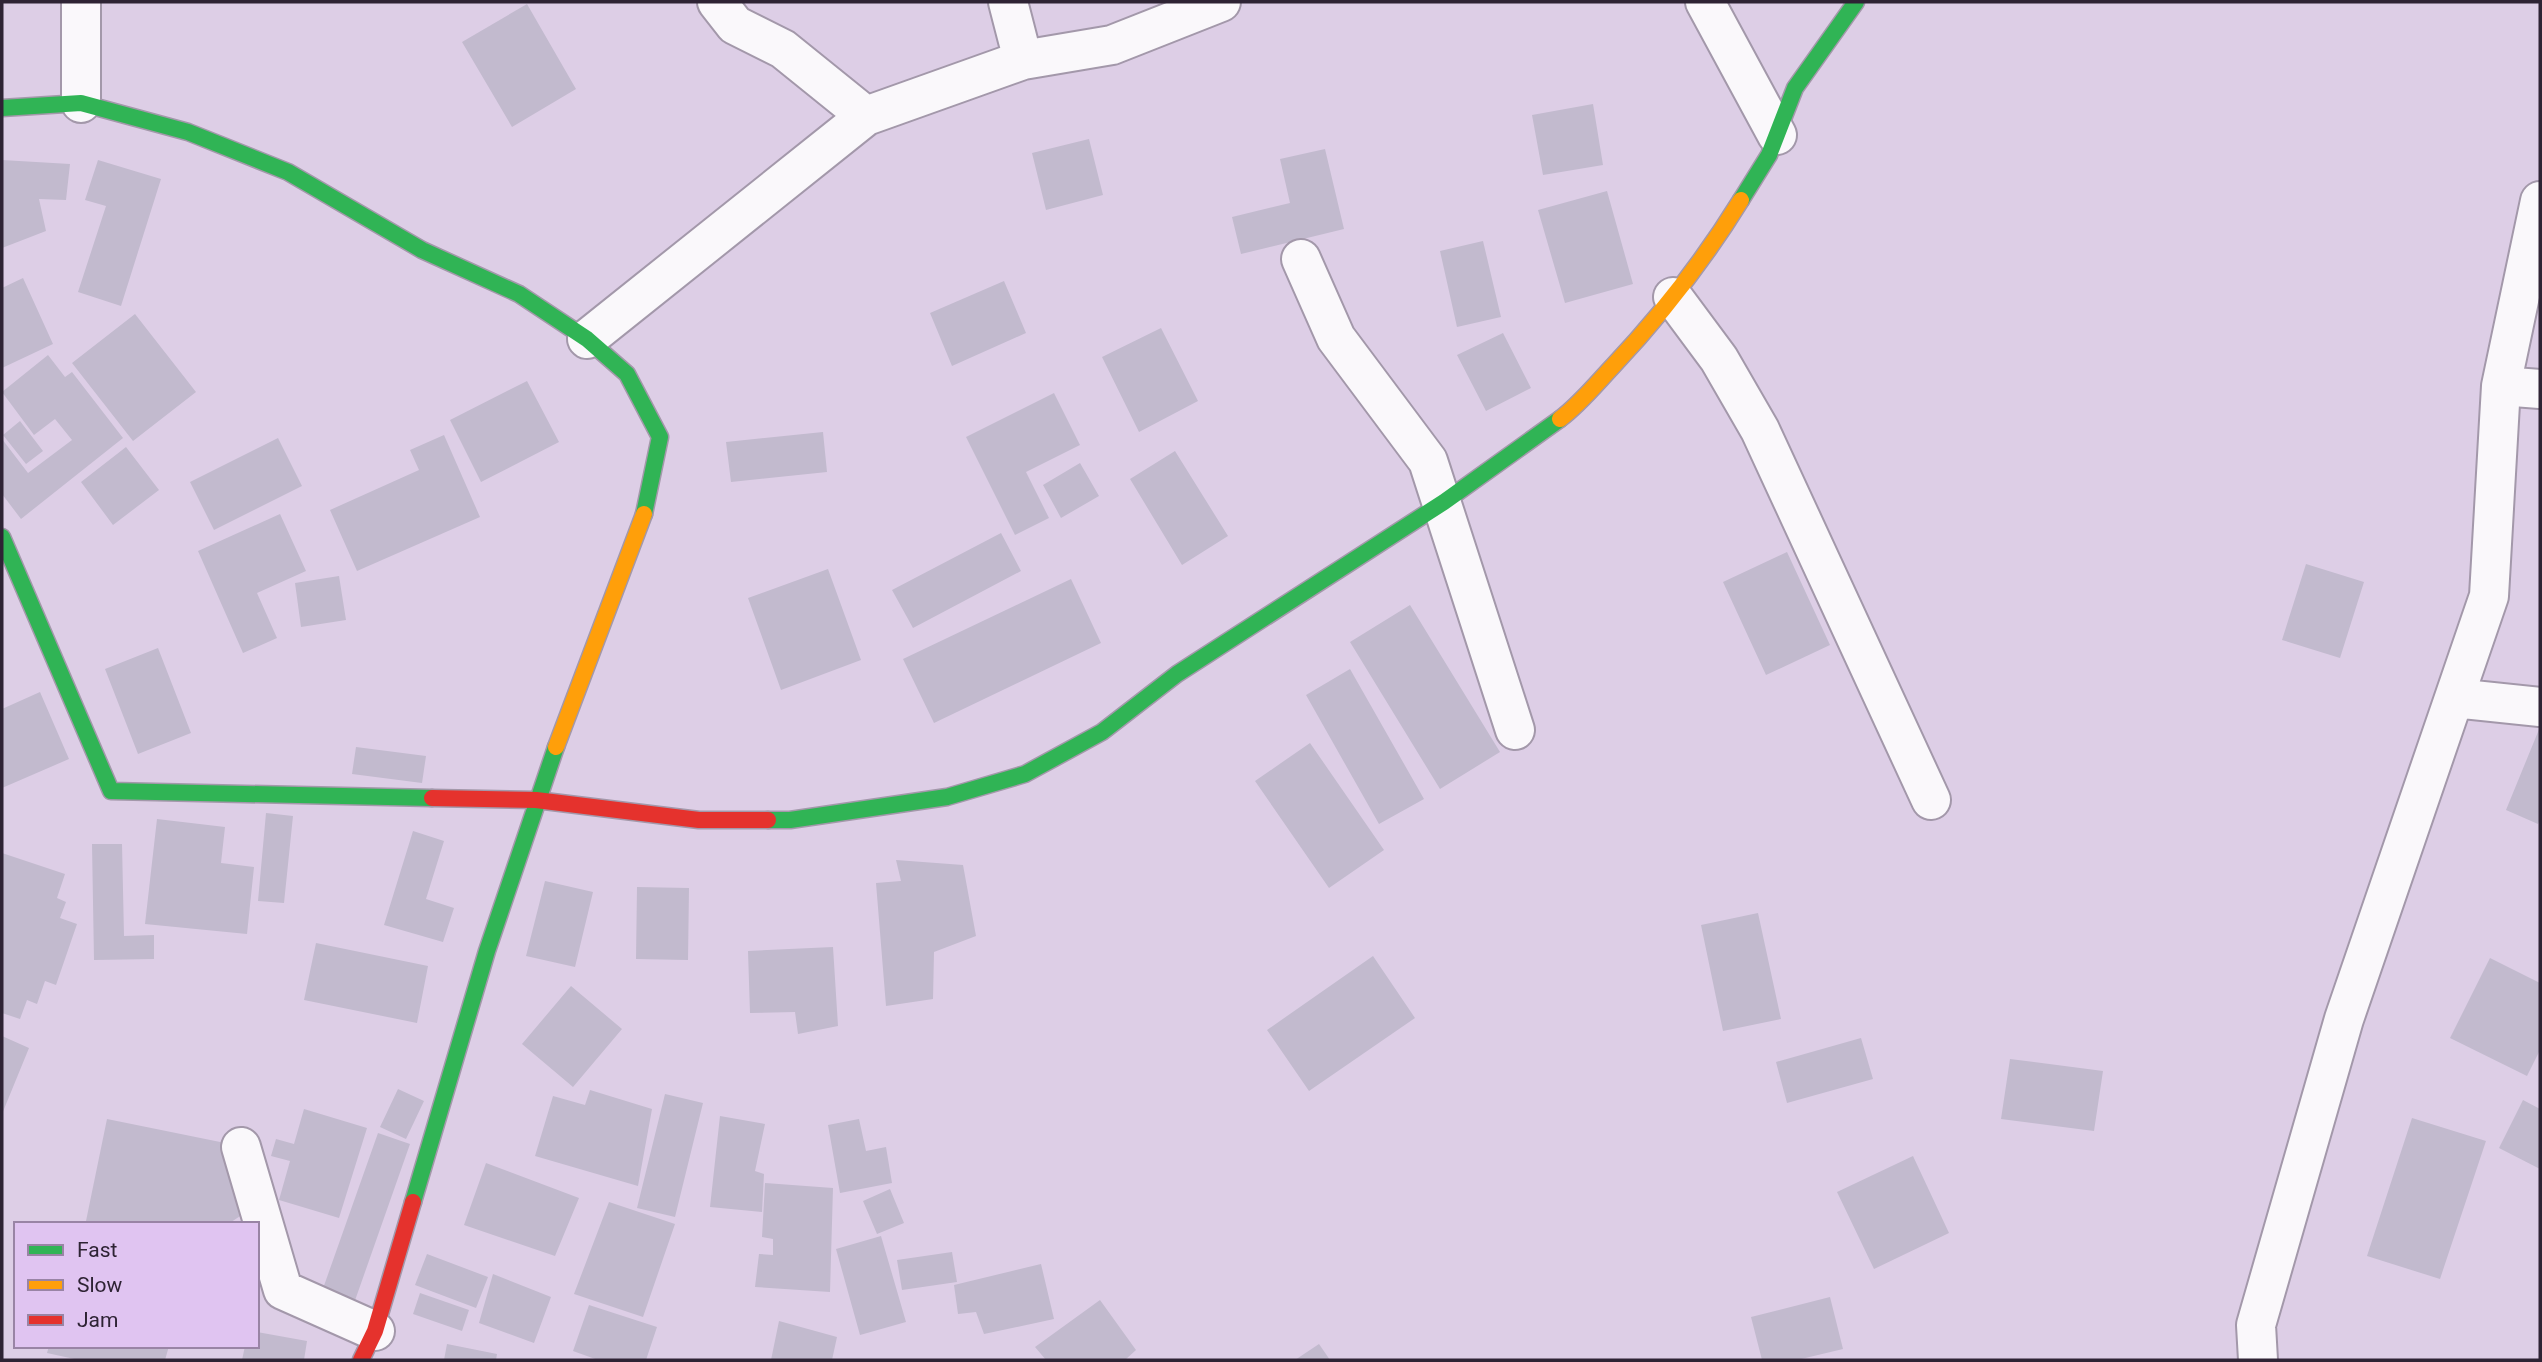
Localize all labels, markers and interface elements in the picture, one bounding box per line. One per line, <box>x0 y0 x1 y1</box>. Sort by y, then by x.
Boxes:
legend <box>14 1222 259 1348</box>
text: Fast <box>77 1238 118 1262</box>
text: Slow <box>77 1273 123 1297</box>
text: Jam <box>77 1308 118 1332</box>

